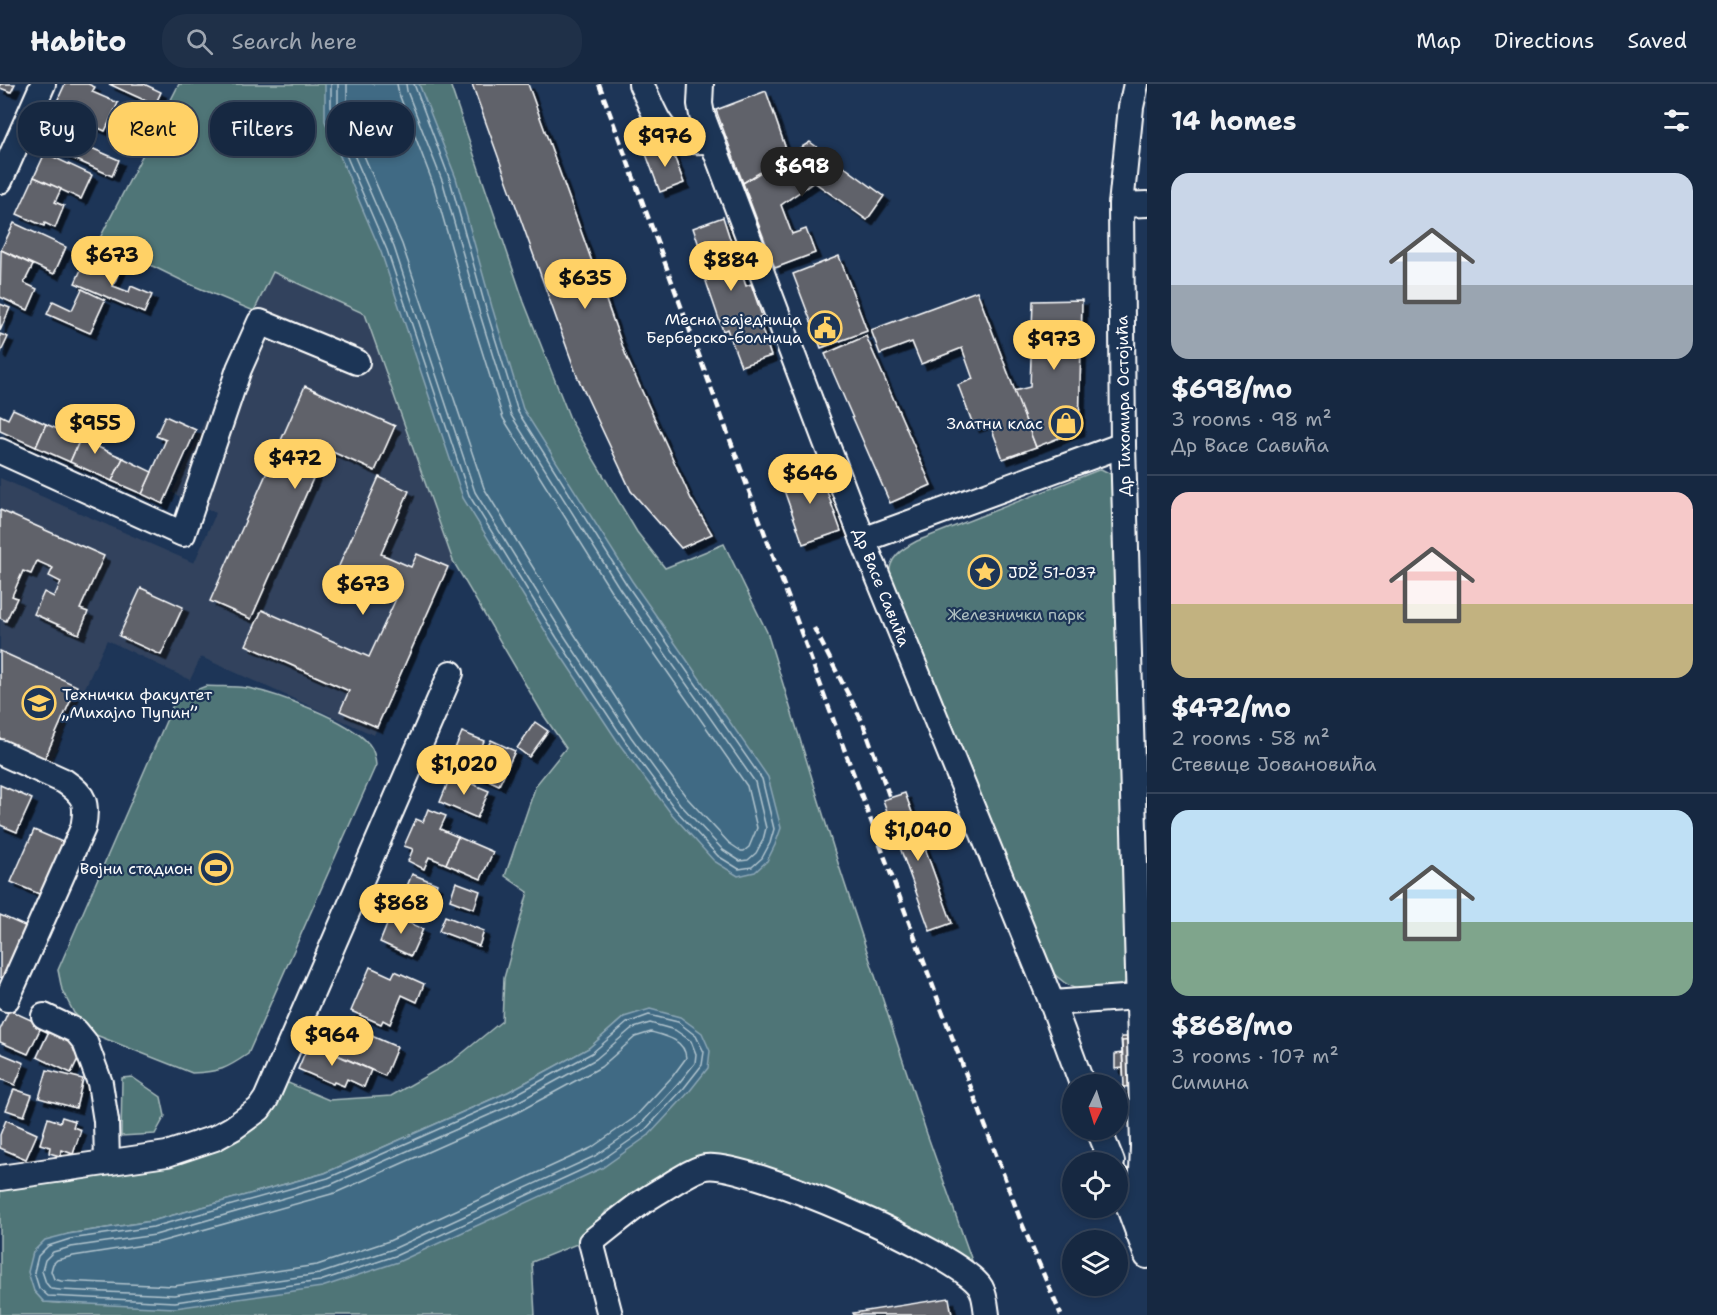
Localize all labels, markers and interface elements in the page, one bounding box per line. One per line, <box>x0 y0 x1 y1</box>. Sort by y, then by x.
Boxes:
search box <box>162 14 582 68</box>
text: Habito <box>30 22 126 60</box>
icon: search <box>183 25 216 58</box>
text: Search here <box>231 27 357 56</box>
text: Map <box>1416 27 1461 55</box>
text: Directions <box>1494 27 1594 55</box>
text: Saved <box>1627 27 1687 55</box>
chip: Buy <box>18 102 96 156</box>
chip: Rent <box>108 102 198 156</box>
chip: Filters <box>210 102 315 156</box>
chip: New <box>327 102 414 156</box>
text: 14 homes <box>1171 103 1297 138</box>
icon: filters <box>1660 104 1693 137</box>
pin: $976 <box>629 117 701 168</box>
text: $976 <box>638 123 692 149</box>
pin: $698 <box>766 147 838 198</box>
text: $698 <box>775 153 829 179</box>
icon: home <box>1378 212 1486 320</box>
pin: $673 <box>76 236 148 287</box>
pin: $884 <box>695 241 767 292</box>
text: $673 <box>85 242 139 268</box>
text: $884 <box>703 247 759 273</box>
pin: $635 <box>549 259 621 310</box>
text: $635 <box>558 265 612 291</box>
place label: Месна заједница Берберско-болница <box>646 309 802 348</box>
public building icon: Месна заједница Берберско-болница <box>807 310 843 346</box>
street label: Др Тихомира Остојића <box>1111 315 1136 497</box>
pin: $973 <box>1018 320 1090 371</box>
text: $973 <box>1027 326 1081 352</box>
text: $698/mo <box>1171 371 1292 406</box>
pin: $955 <box>59 404 131 455</box>
shop icon: Златни клас <box>1048 405 1084 441</box>
text: 3 rooms · 98 m² <box>1171 406 1332 432</box>
text: $955 <box>69 410 121 436</box>
place label: Златни клас <box>947 413 1043 434</box>
text: Др Васе Савића <box>1171 432 1329 458</box>
pin: $472 <box>259 439 331 490</box>
text: $472 <box>268 445 322 471</box>
pin: $646 <box>774 454 846 505</box>
text: $646 <box>782 460 838 486</box>
street label: Др Васе Савића <box>848 525 915 650</box>
icon: home <box>1378 531 1486 639</box>
place icon: JDŽ 51-037 <box>967 554 1003 590</box>
place label: JDŽ 51-037 <box>1008 562 1097 583</box>
pin: $673 <box>327 565 399 616</box>
text: $673 <box>336 571 390 597</box>
park label: Железнички парк <box>947 604 1085 625</box>
place label: Технички факултет „Михајло Пупин” <box>61 684 213 723</box>
school or university icon: Технички факултет „Михајло Пупин” <box>21 685 57 721</box>
text: $472/mo <box>1171 690 1291 725</box>
text: 2 rooms · 58 m² <box>1171 725 1330 751</box>
pin: $1,020 <box>415 745 513 796</box>
text: $1,020 <box>430 751 498 777</box>
text: Стевице Јовановића <box>1171 751 1376 777</box>
pin: $1,040 <box>869 811 967 862</box>
text: $1,040 <box>884 817 952 843</box>
icon: home <box>1378 849 1486 957</box>
sports icon: Војни стадион <box>198 850 234 886</box>
place label: Војни стадион <box>80 858 193 879</box>
pin: $868 <box>365 884 437 935</box>
text: $868 <box>373 890 429 916</box>
text: $868/mo <box>1171 1008 1293 1043</box>
pin: $964 <box>296 1016 368 1067</box>
text: $964 <box>305 1022 359 1048</box>
text: 3 rooms · 107 m² <box>1171 1043 1339 1069</box>
text: Симина <box>1171 1069 1249 1095</box>
north arrow <box>1062 1074 1128 1140</box>
map controls <box>1062 1074 1128 1296</box>
button: locate <box>1062 1152 1128 1218</box>
button: layers <box>1062 1230 1128 1296</box>

